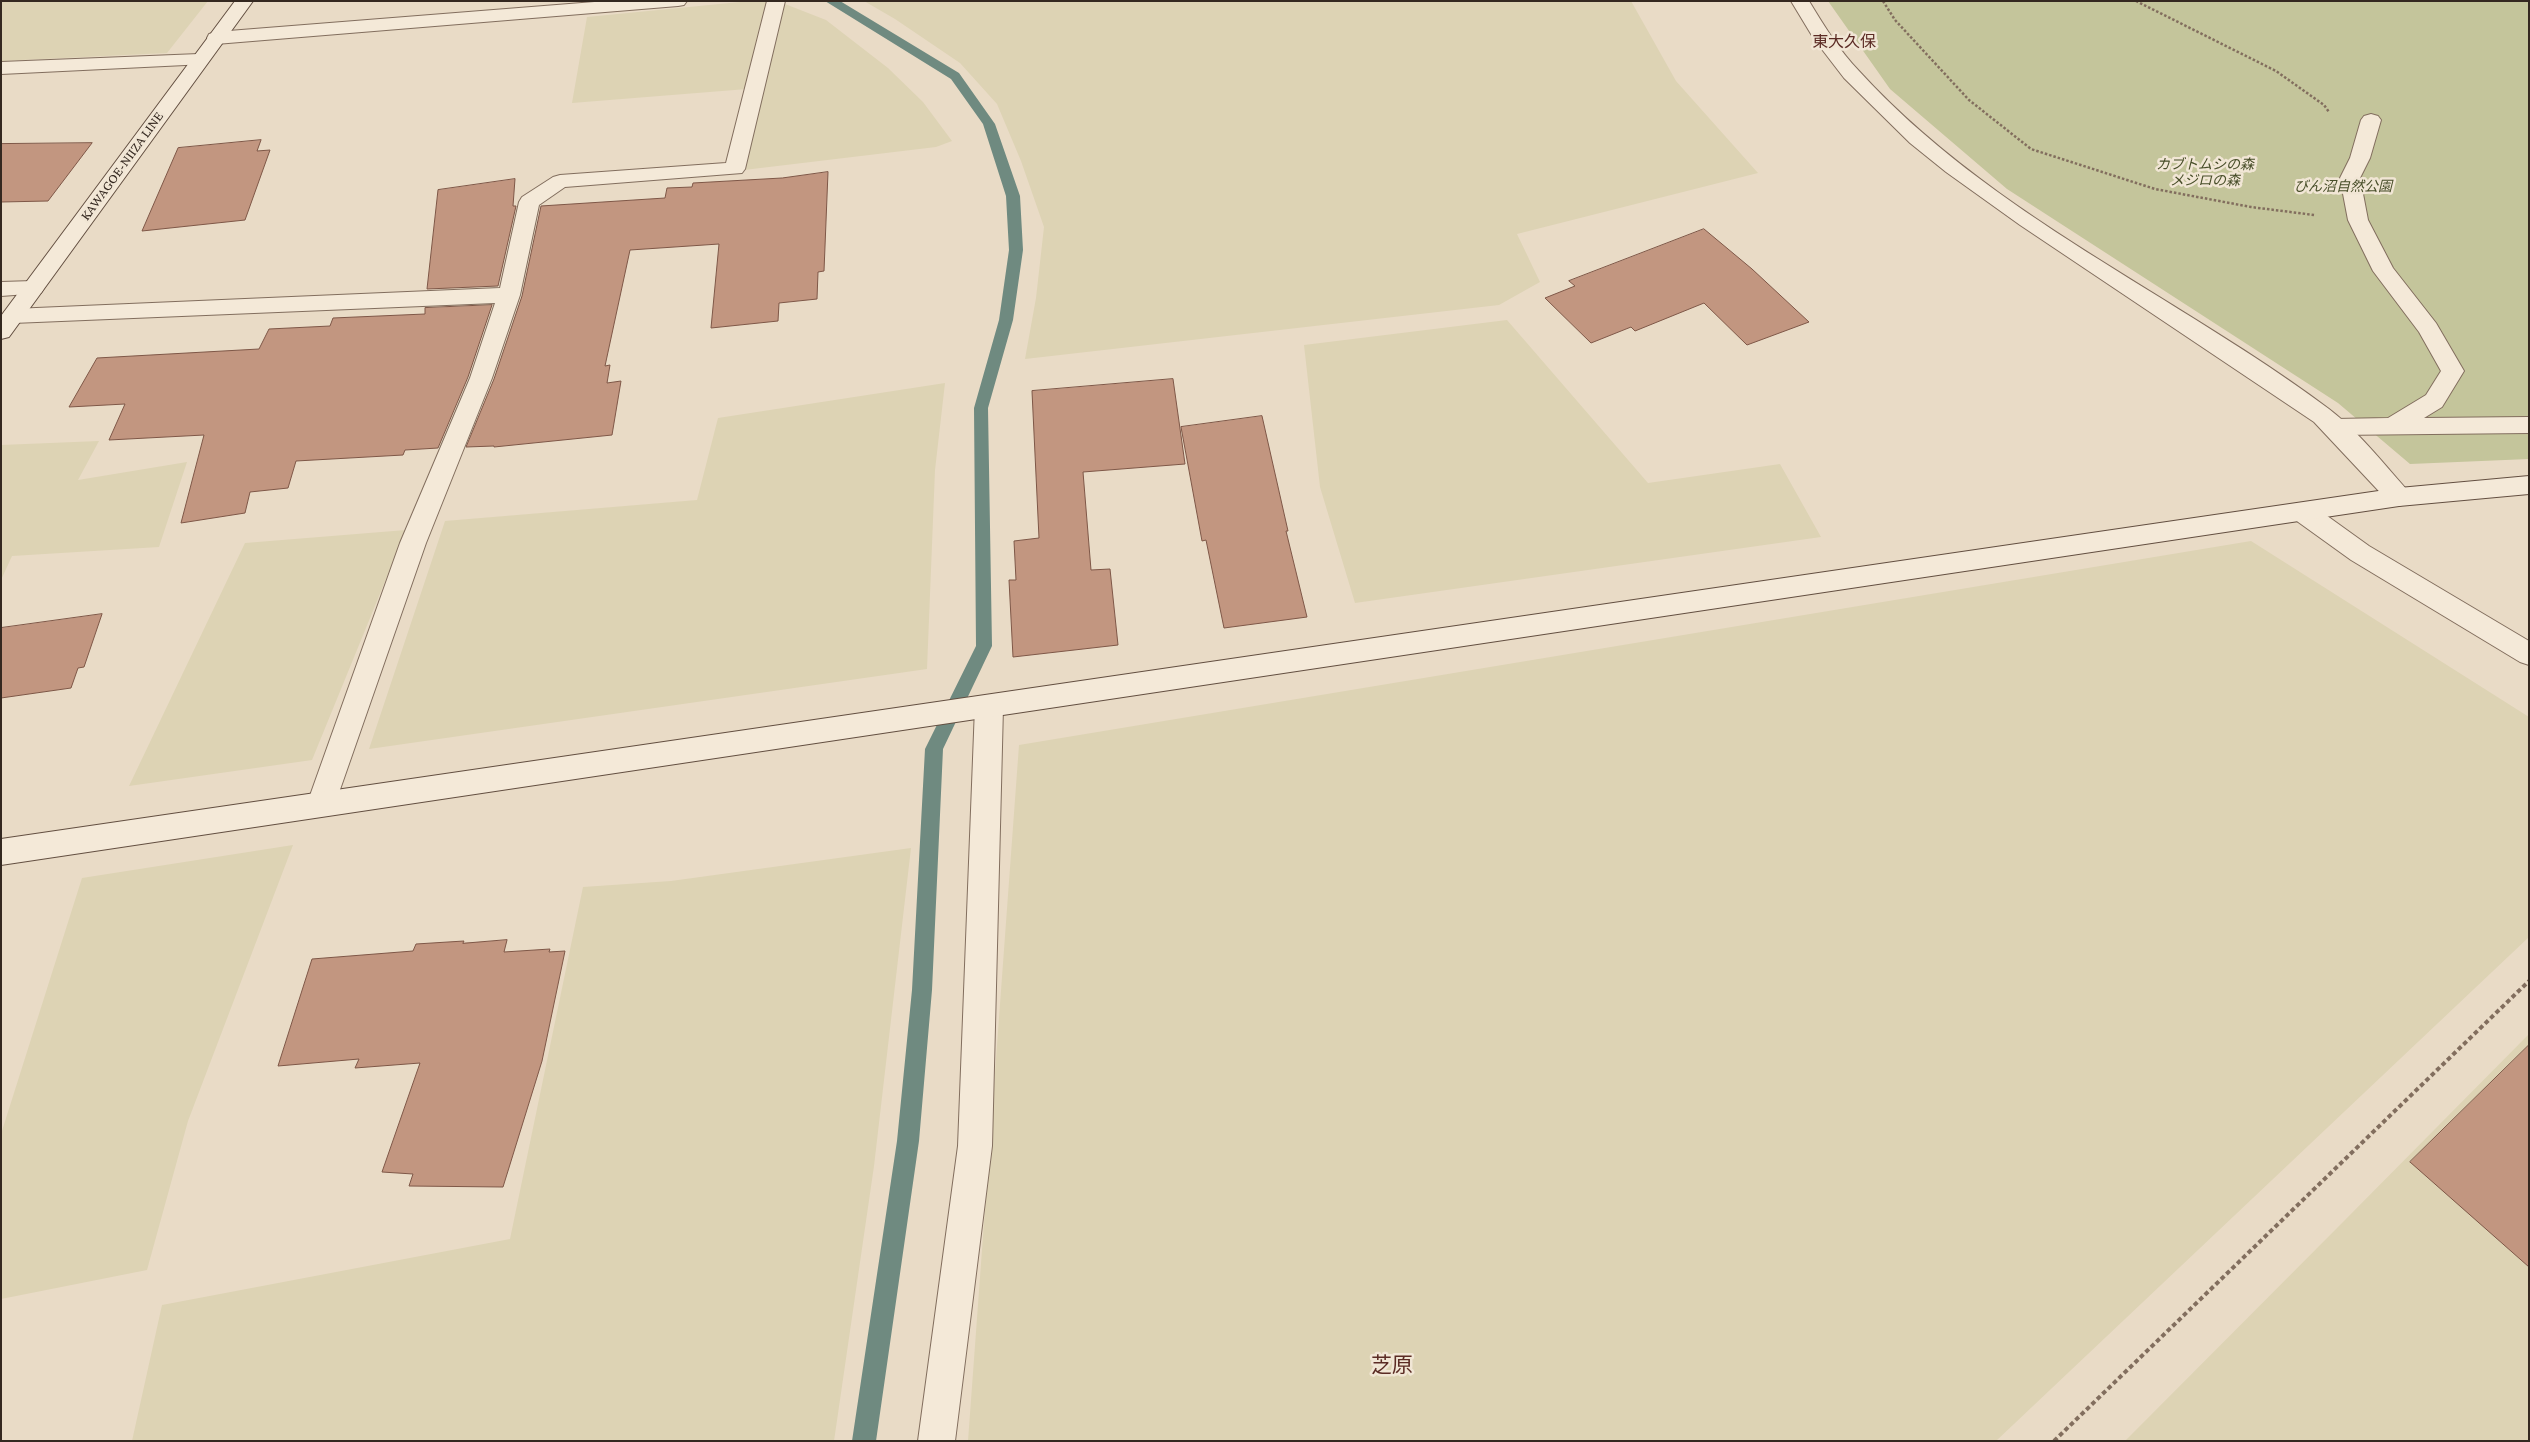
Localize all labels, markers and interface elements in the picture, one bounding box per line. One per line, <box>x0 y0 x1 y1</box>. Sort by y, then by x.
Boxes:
district label: 東大久保 <box>1812 32 1876 52</box>
street label: KAWAGOE-NIIZA LINE <box>77 108 167 224</box>
park label: カブトムシの森 メジロの森 <box>2156 157 2254 190</box>
park label: びん沼自然公園 <box>2294 179 2392 195</box>
district label: 芝原 <box>1371 1353 1413 1379</box>

